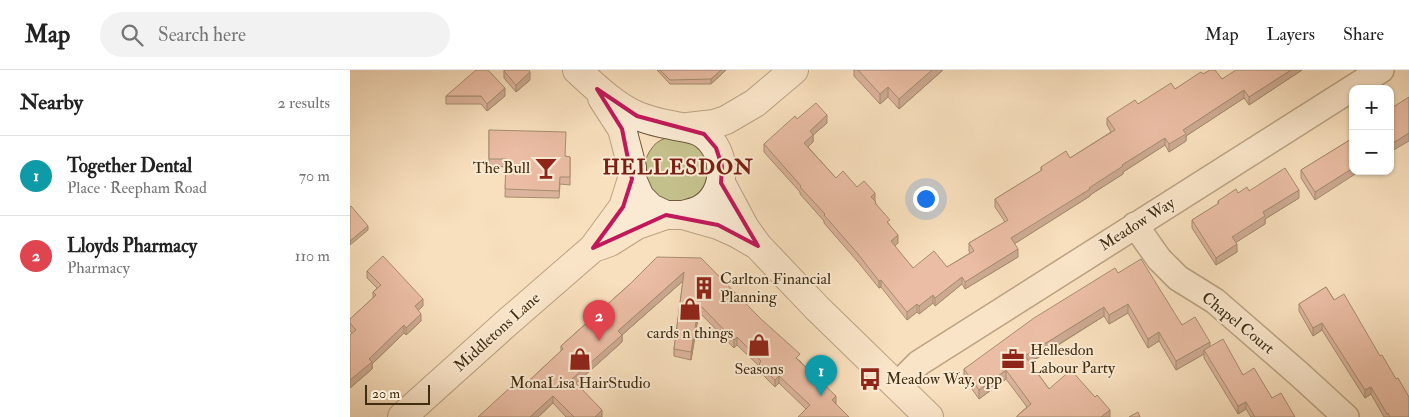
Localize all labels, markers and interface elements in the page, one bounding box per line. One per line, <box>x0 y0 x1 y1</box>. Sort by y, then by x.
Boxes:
search box <box>100 12 450 57</box>
text: Map <box>25 19 70 50</box>
icon: search <box>118 21 146 49</box>
text: Search here <box>158 23 246 47</box>
text: Map <box>1205 23 1239 46</box>
text: Layers <box>1267 23 1315 46</box>
text: Share <box>1343 23 1384 46</box>
map controls <box>1349 85 1394 175</box>
button: + <box>1349 85 1394 130</box>
text: Nearby <box>20 89 83 116</box>
text: 2 results <box>277 93 330 113</box>
button: − <box>1349 130 1394 175</box>
text: Together Dental <box>67 154 192 178</box>
district label: HELLESDON <box>602 154 754 181</box>
bar icon: The Bull <box>533 155 559 181</box>
place label: The Bull <box>473 158 530 178</box>
text: 1 <box>33 166 39 186</box>
text: 70 m <box>299 166 330 186</box>
text: Place · Reepham Road <box>67 178 207 198</box>
your location <box>913 186 939 212</box>
street label: Meadow Way <box>1095 192 1179 255</box>
text: Lloyds Pharmacy <box>67 234 197 258</box>
text: 2 <box>32 246 40 266</box>
text: 110 m <box>295 246 330 266</box>
text: Pharmacy <box>67 258 130 278</box>
place label: Carlton Financial Planning <box>720 269 831 307</box>
building icon: Carlton Financial Planning <box>691 275 717 301</box>
street label: Middletons Lane <box>450 288 544 376</box>
street label: Chapel Court <box>1197 288 1278 359</box>
shop icon: cards n things <box>677 296 703 322</box>
pin: 2 <box>583 300 615 341</box>
place label: cards n things <box>647 323 733 343</box>
shop icon: Seasons <box>746 332 772 358</box>
place label: Hellesdon Labour Party <box>1030 340 1116 378</box>
shop icon: MonaLisa HairStudio <box>567 346 593 372</box>
office icon: Hellesdon Labour Party <box>1000 346 1026 372</box>
pin: 1 <box>805 355 837 396</box>
place label: Seasons <box>734 359 784 379</box>
bus stop icon: Meadow Way, opp <box>857 366 883 392</box>
place label: Meadow Way, opp <box>886 369 1002 390</box>
place label: MonaLisa HairStudio <box>510 373 651 393</box>
scale bar <box>365 382 430 405</box>
text: 20 m <box>372 385 400 402</box>

